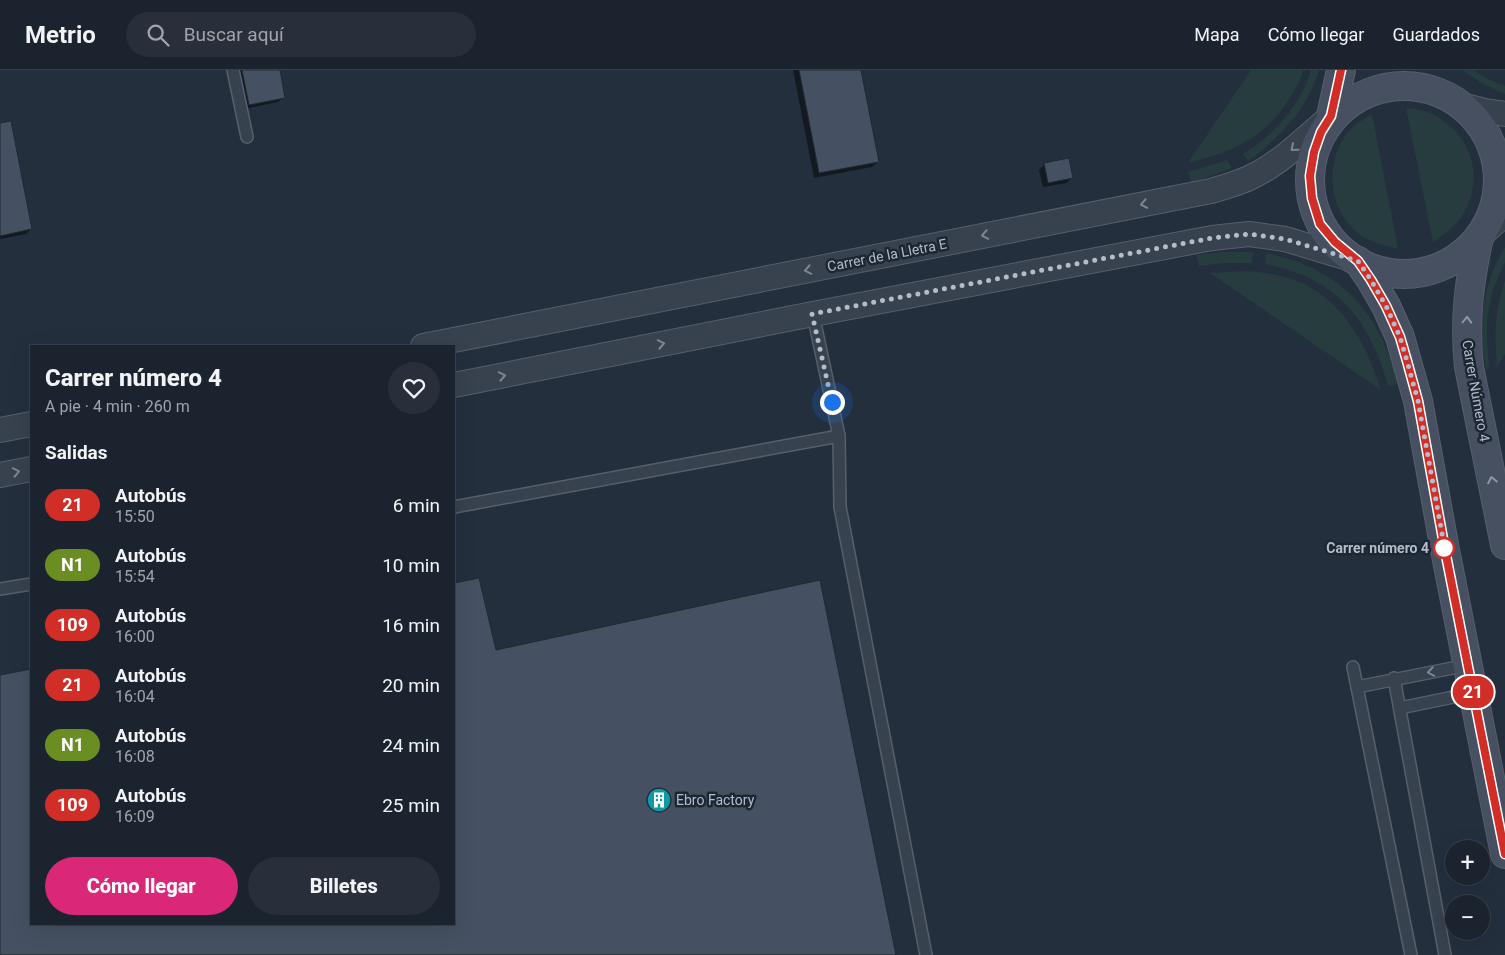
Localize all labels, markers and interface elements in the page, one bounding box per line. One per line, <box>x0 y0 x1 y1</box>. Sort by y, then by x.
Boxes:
search box <box>126 12 476 57</box>
text: Metrio <box>25 21 96 49</box>
icon: search <box>144 21 172 49</box>
text: Buscar aquí <box>184 23 284 46</box>
text: Mapa <box>1194 24 1240 45</box>
text: Cómo llegar <box>1268 24 1364 45</box>
text: Guardados <box>1392 24 1480 45</box>
one-way arrow <box>1290 142 1299 151</box>
one-way arrow <box>1140 198 1149 209</box>
one-way arrow <box>980 230 989 240</box>
street label: Carrer de la Lletra E <box>826 236 948 274</box>
one-way arrow <box>804 265 813 275</box>
one-way arrow <box>1462 315 1472 323</box>
one-way arrow <box>657 339 665 350</box>
street label: Carrer Número 4 <box>1459 339 1493 443</box>
button: heart <box>388 362 440 414</box>
text: Carrer número 4 <box>45 364 222 392</box>
one-way arrow <box>497 371 506 381</box>
your location <box>820 390 845 415</box>
text: A pie · 4 min · 260 m <box>45 397 190 416</box>
text: Salidas <box>45 441 108 464</box>
one-way arrow <box>11 468 20 478</box>
one-way arrow <box>1487 475 1498 484</box>
text: Autobús <box>115 484 186 507</box>
text: 21 <box>62 494 83 515</box>
text: 6 min <box>393 494 440 517</box>
text: 15:50 <box>115 507 155 526</box>
marker: Carrer número 4 <box>1433 537 1455 559</box>
place label: Carrer número 4 <box>1326 540 1429 556</box>
text: Autobús <box>115 544 186 567</box>
text: N1 <box>61 554 84 575</box>
text: 10 min <box>382 554 440 577</box>
text: 15:54 <box>115 567 155 586</box>
text: Autobús <box>115 604 186 627</box>
text: 109 <box>57 614 88 635</box>
text: 16 min <box>382 614 440 637</box>
text: 16:00 <box>115 627 155 646</box>
text: Autobús <box>115 664 186 687</box>
one-way arrow <box>1426 666 1435 676</box>
text: 21 <box>62 674 83 695</box>
text: 20 min <box>382 674 440 697</box>
line badge: 21 <box>1450 676 1496 708</box>
text: 21 <box>1463 681 1483 702</box>
text: 16:04 <box>115 687 155 706</box>
text: Autobús <box>115 724 186 747</box>
text: N1 <box>61 734 84 755</box>
text: 24 min <box>382 734 440 757</box>
text: 16:08 <box>115 747 155 766</box>
text: Autobús <box>115 784 186 807</box>
building icon: Ebro Factory <box>646 787 672 813</box>
place label: Ebro Factory <box>676 792 755 808</box>
text: 109 <box>57 794 88 815</box>
text: 25 min <box>382 794 440 817</box>
text: 16:09 <box>115 807 155 826</box>
map controls <box>1445 840 1490 940</box>
button: + <box>1445 840 1490 885</box>
button: Cómo llegar <box>45 857 238 915</box>
button: Billetes <box>248 857 440 915</box>
button: − <box>1445 895 1490 940</box>

